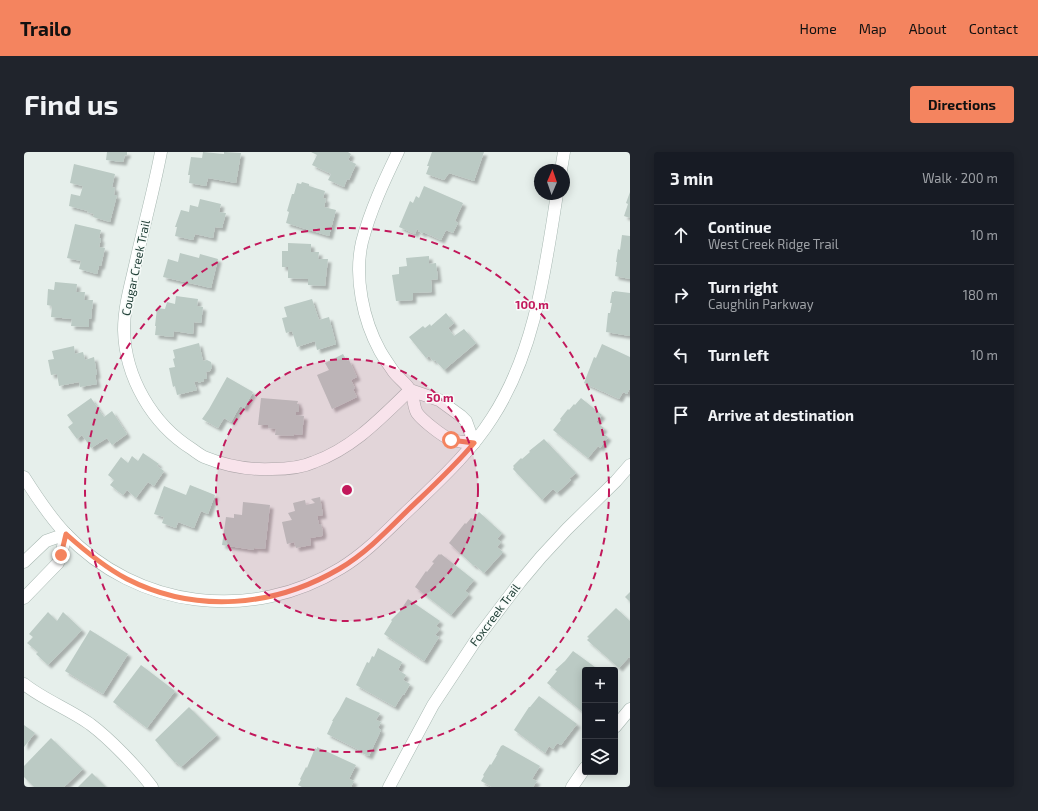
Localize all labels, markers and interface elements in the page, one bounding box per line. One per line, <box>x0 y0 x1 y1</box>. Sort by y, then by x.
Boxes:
text: Trailo <box>20 17 72 40</box>
text: Home <box>800 20 837 37</box>
text: Map <box>859 20 887 37</box>
text: About <box>909 20 947 37</box>
text: Contact <box>969 20 1018 37</box>
button: Directions <box>910 86 1014 123</box>
text: Find us <box>24 87 118 121</box>
north arrow <box>534 164 570 200</box>
text: 3 min <box>670 168 713 188</box>
text: Walk · 200 m <box>922 170 998 186</box>
street label: Cougar Creek Trail <box>118 218 152 317</box>
text: Continue <box>708 218 771 236</box>
icon: ahead <box>670 224 692 246</box>
text: 10 m <box>971 227 998 243</box>
text: West Creek Ridge Trail <box>708 236 839 252</box>
text: Turn right <box>708 278 778 296</box>
icon: right <box>670 284 692 306</box>
text: 180 m <box>963 287 998 303</box>
text: Caughlin Parkway <box>708 296 814 312</box>
text: 100 m <box>515 297 549 311</box>
icon: left <box>670 344 692 366</box>
text: Turn left <box>708 346 769 364</box>
text: 10 m <box>971 347 998 363</box>
text: 50 m <box>426 390 454 404</box>
icon: arrive <box>670 404 692 426</box>
text: Arrive at destination <box>708 406 854 424</box>
route start <box>442 431 460 449</box>
centre of rings <box>340 483 354 497</box>
route end <box>52 546 70 564</box>
street label: Foxcreek Trail <box>466 580 523 648</box>
map controls <box>582 667 618 775</box>
button: + <box>582 667 618 703</box>
button: − <box>582 703 618 739</box>
button: layers <box>582 739 618 775</box>

